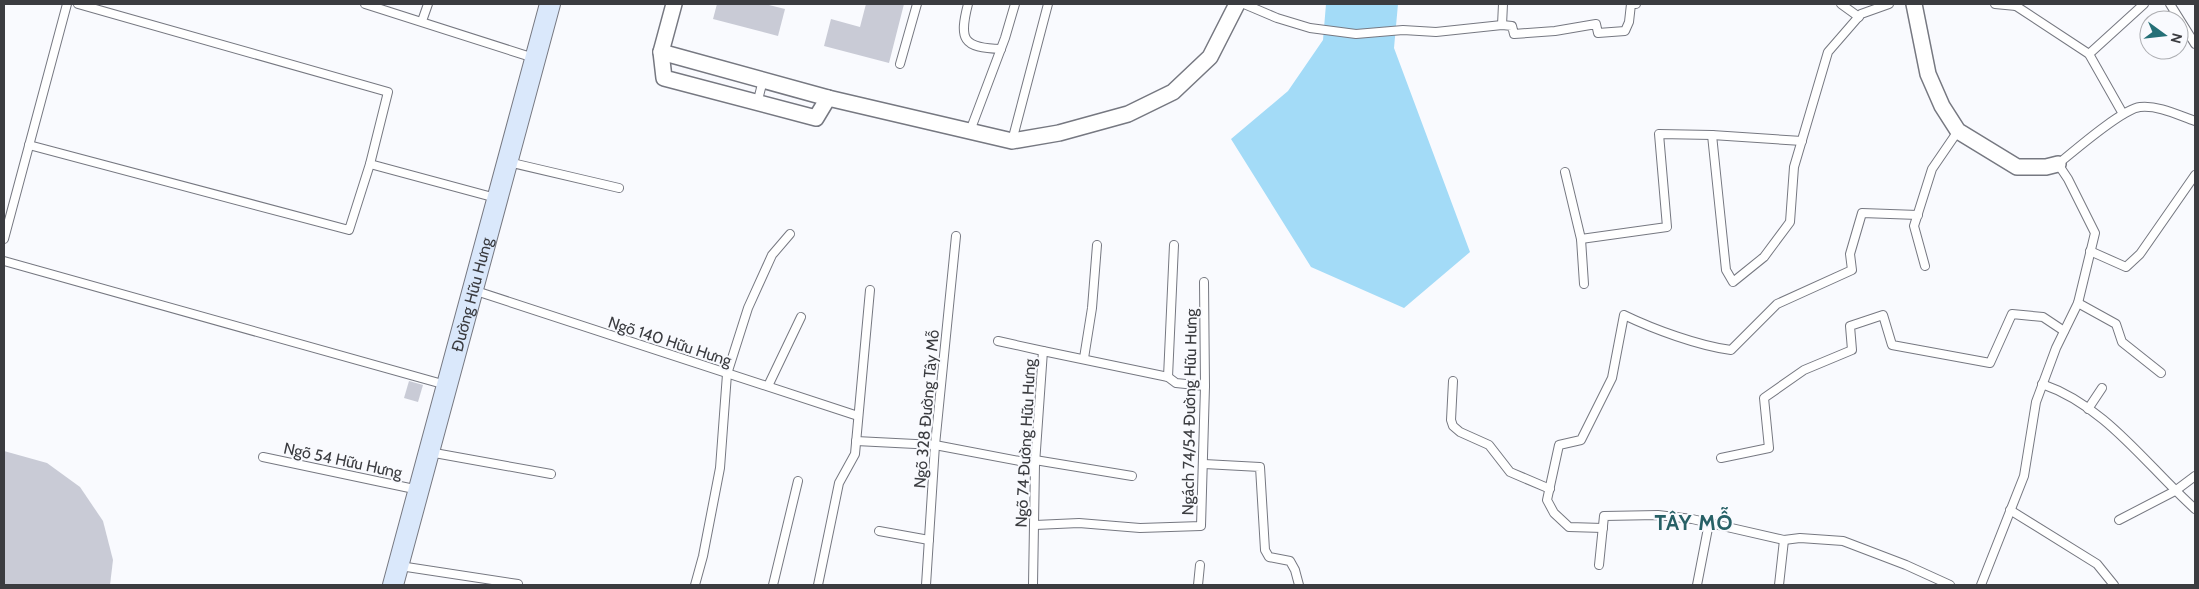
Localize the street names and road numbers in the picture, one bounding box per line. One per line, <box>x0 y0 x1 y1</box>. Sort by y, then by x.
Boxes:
street label: Đường Hữu Hưng <box>448 234 497 354</box>
street label: Ngách 74/54 Đường Hữu Hưng <box>1178 307 1201 516</box>
street label: Ngõ 140 Hữu Hưng <box>606 313 735 371</box>
street label: Ngõ 328 Đường Tây Mỗ <box>910 329 943 489</box>
street label: Ngõ 74 Đường Hữu Hưng <box>1012 357 1039 528</box>
street label: Ngõ 54 Hữu Hưng <box>282 439 405 483</box>

